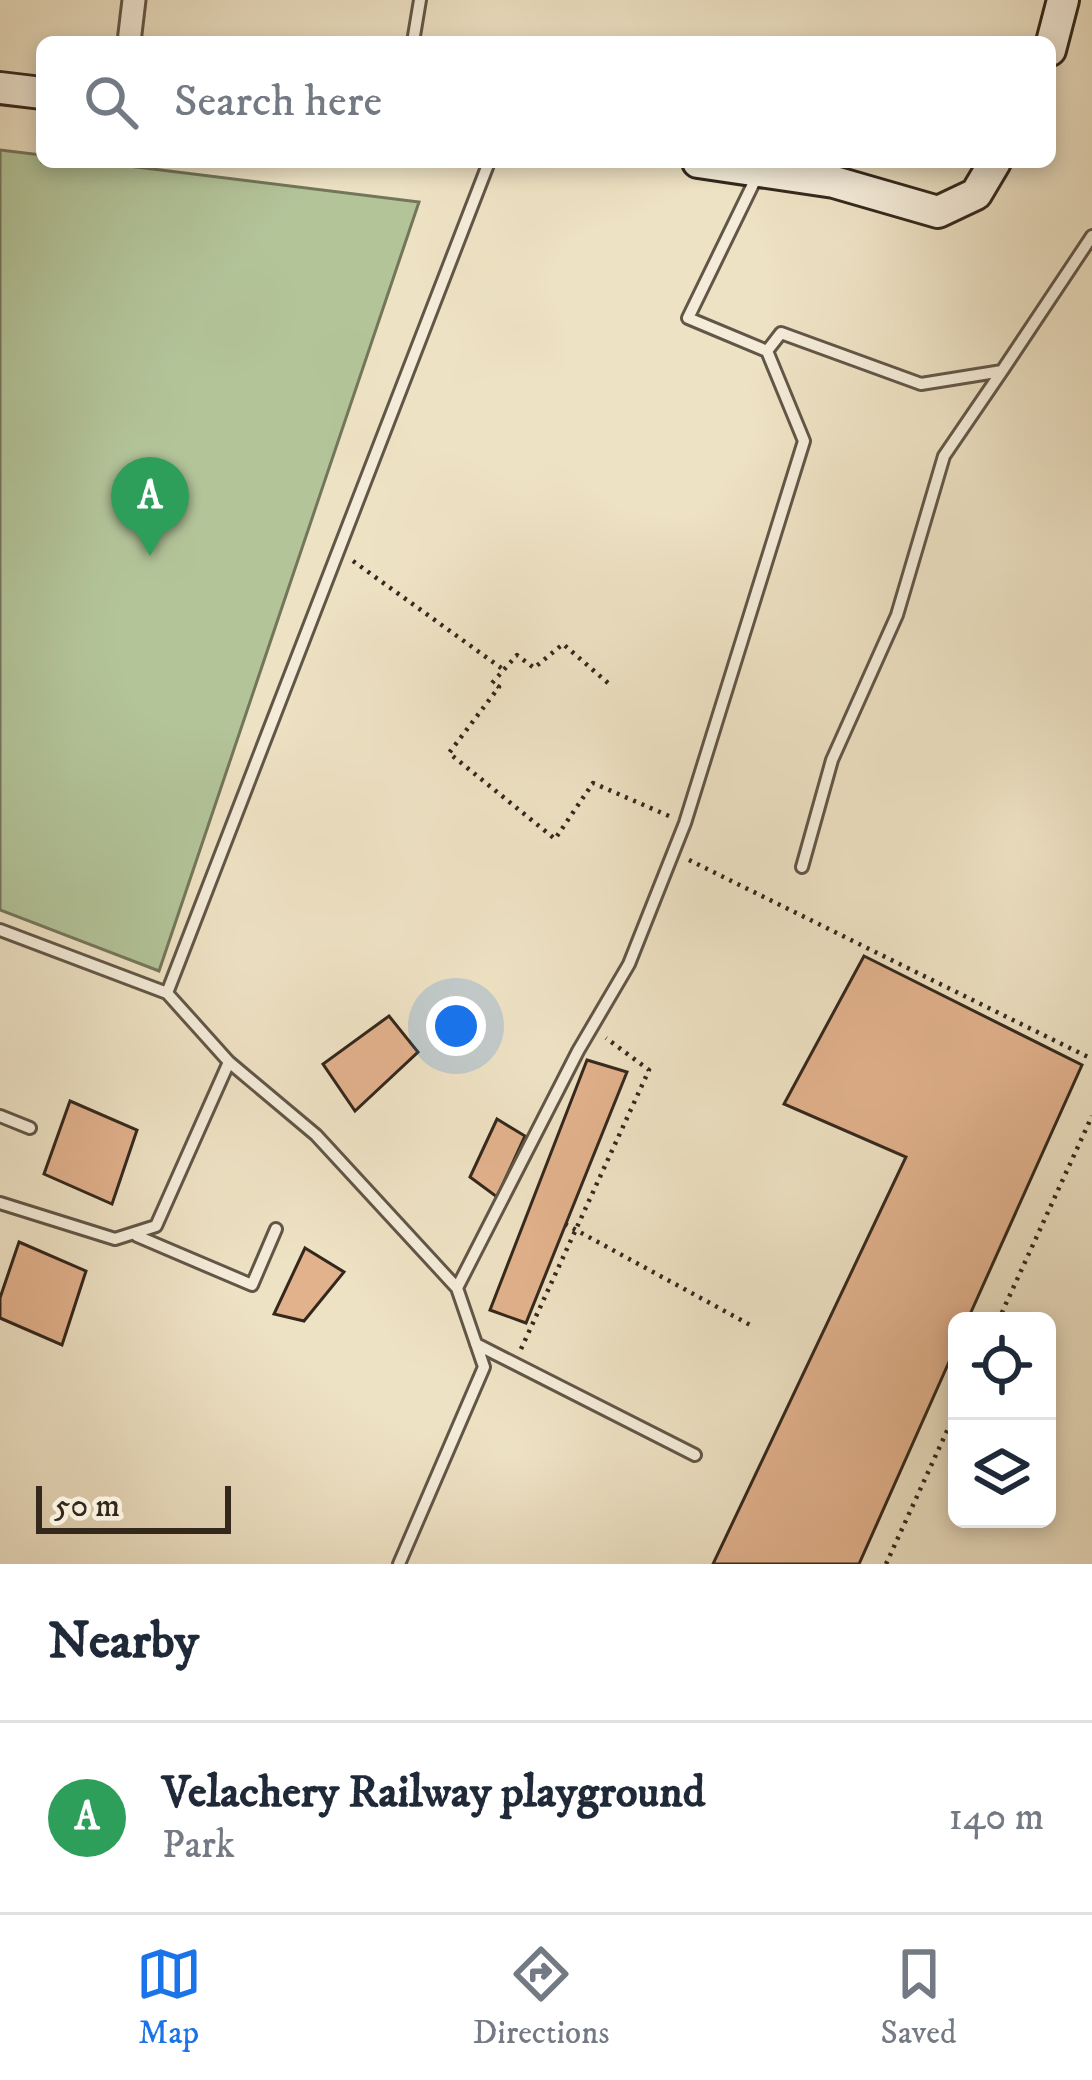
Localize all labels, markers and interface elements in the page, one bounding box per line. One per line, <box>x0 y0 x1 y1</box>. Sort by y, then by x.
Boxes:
search box <box>36 36 1056 168</box>
icon: search <box>78 69 144 135</box>
text: Search here <box>174 74 382 130</box>
pin: A <box>111 457 189 556</box>
your location <box>426 996 486 1056</box>
map controls <box>948 1312 1056 1528</box>
button: locate <box>948 1312 1056 1420</box>
button: layers <box>948 1420 1056 1528</box>
scale bar <box>36 1480 231 1533</box>
text: 50 m <box>54 1486 120 1527</box>
text: Nearby <box>48 1610 199 1674</box>
text: Velachery Railway playground <box>162 1765 705 1821</box>
text: A <box>75 1793 99 1842</box>
text: 140 m <box>949 1793 1044 1842</box>
text: Park <box>162 1821 235 1870</box>
tab: Map <box>136 1941 202 2054</box>
tab: Directions <box>473 1941 609 2054</box>
tab: Saved <box>881 1941 956 2054</box>

